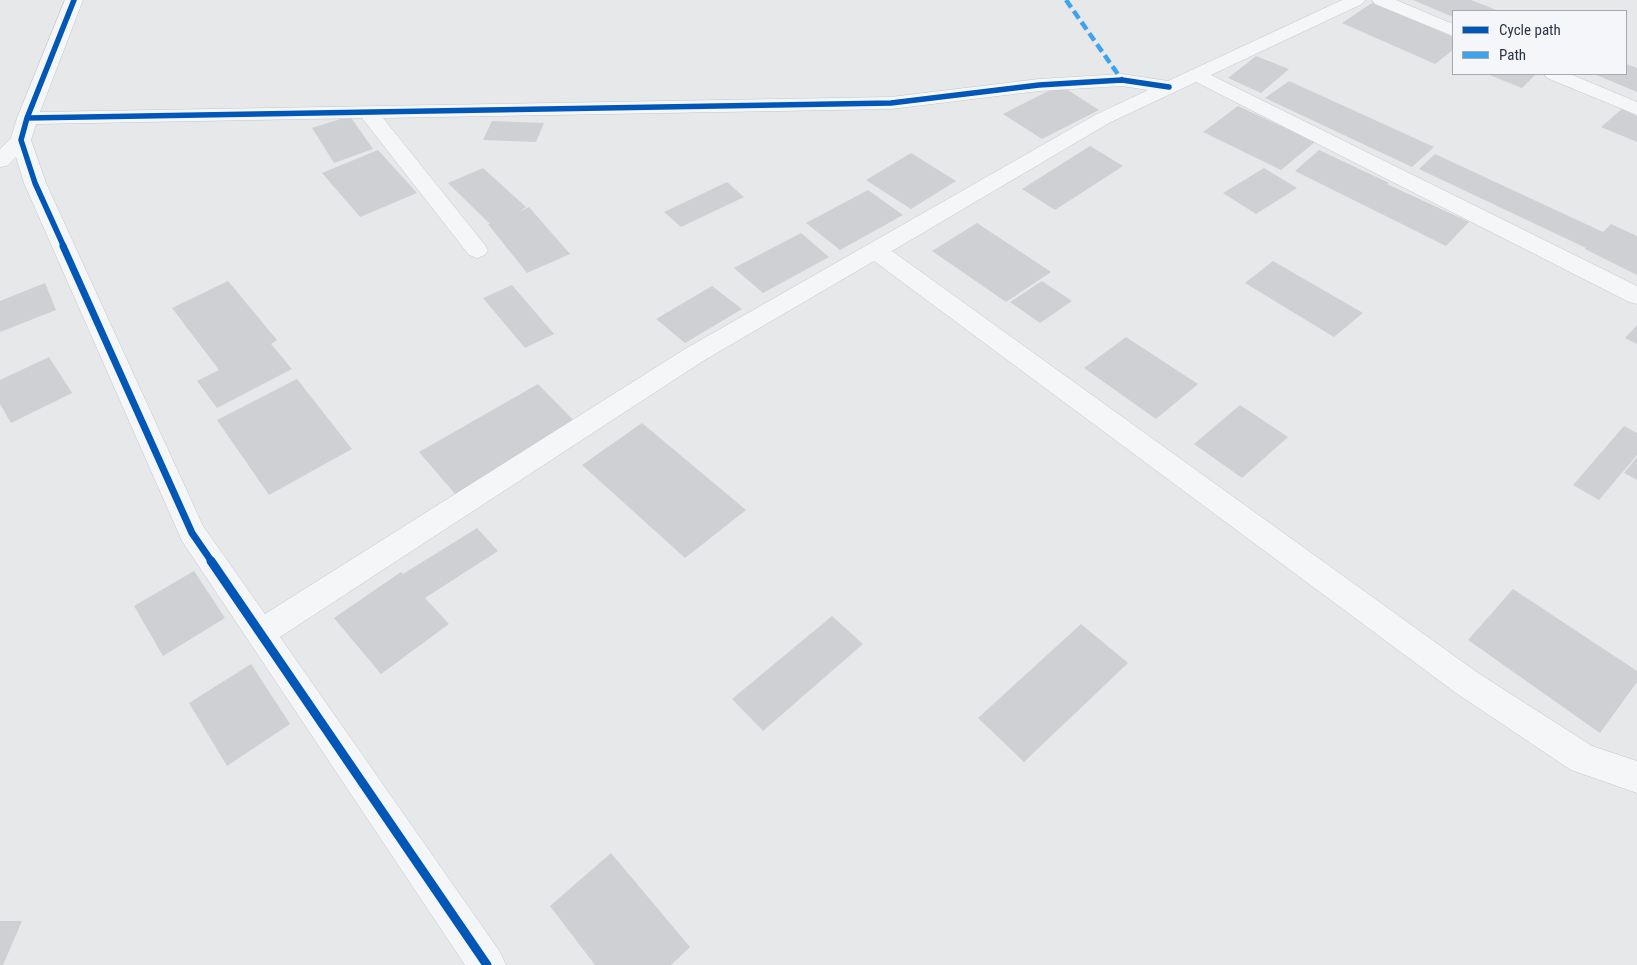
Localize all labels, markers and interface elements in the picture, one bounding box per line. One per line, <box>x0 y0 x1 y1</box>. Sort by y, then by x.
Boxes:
legend <box>1452 10 1627 75</box>
text: Cycle path <box>1499 21 1561 39</box>
text: Path <box>1499 46 1526 64</box>

